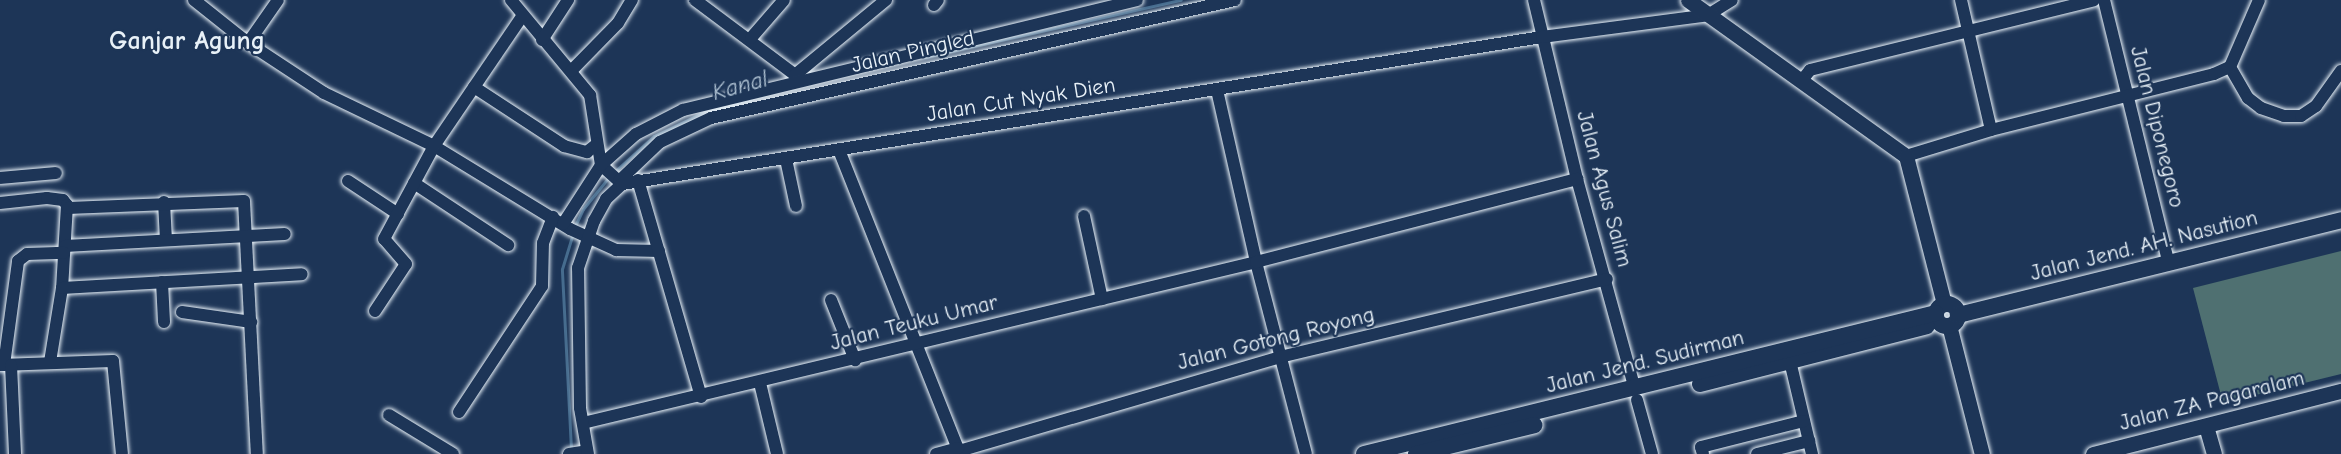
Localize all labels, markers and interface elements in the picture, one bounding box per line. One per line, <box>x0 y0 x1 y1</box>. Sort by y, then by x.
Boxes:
street label: Jalan Pingled <box>849 25 977 79</box>
district label: Ganjar Agung <box>109 26 265 58</box>
street label: Jalan Diponegoro <box>2124 43 2190 211</box>
water label: Kanal <box>709 65 771 107</box>
street label: Jalan Cut Nyak Dien <box>925 72 1117 128</box>
street label: Jalan Agus Salim <box>1570 108 1638 270</box>
street label: Jalan Jend. AH. Nasution <box>2028 205 2260 287</box>
street label: Jalan Teuku Umar <box>827 289 1001 357</box>
street label: Jalan Gotong Royong <box>1175 302 1377 376</box>
street label: Jalan Jend. Sudirman <box>1543 325 1747 399</box>
street label: Jalan ZA Pagaralam <box>2117 365 2307 437</box>

